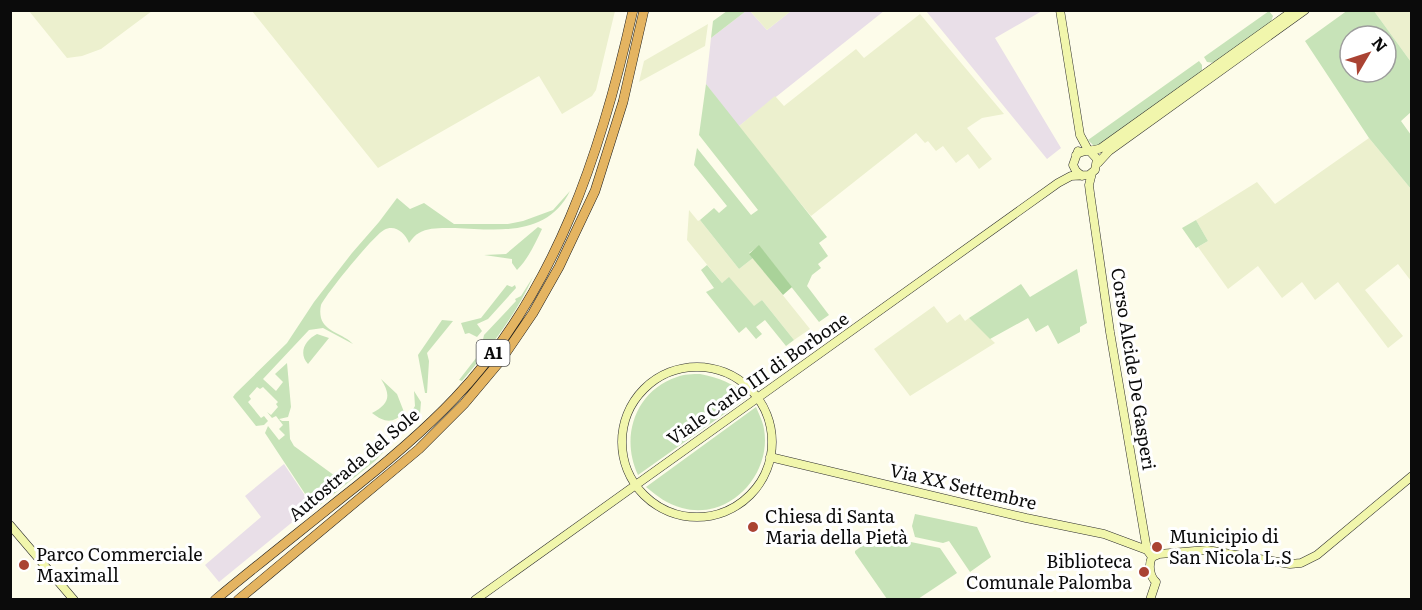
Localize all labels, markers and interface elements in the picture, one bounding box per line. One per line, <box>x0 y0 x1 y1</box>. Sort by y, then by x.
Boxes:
north arrow <box>1338 24 1398 84</box>
text: N <box>1367 31 1394 57</box>
street label: Corso Alcide De Gasperi <box>1105 266 1164 472</box>
street label: Viale Carlo III di Borbone <box>661 305 854 451</box>
road number: A1 <box>476 340 510 366</box>
street label: Autostrada del Sole <box>282 401 424 527</box>
street label: Via XX Settembre <box>887 455 1040 516</box>
place label: Chiesa di Santa Maria della Pietà <box>765 502 908 550</box>
marker: Chiesa di Santa Maria della Pietà <box>746 520 760 534</box>
place label: Municipio di San Nicola L.S <box>1169 522 1292 570</box>
place label: Parco Commerciale Maximall <box>36 540 203 588</box>
marker: Municipio di San Nicola L.S <box>1150 540 1164 554</box>
place label: Biblioteca Comunale Palomba <box>966 547 1132 595</box>
marker: Parco Commerciale Maximall <box>17 558 31 572</box>
marker: Biblioteca Comunale Palomba <box>1137 565 1151 579</box>

